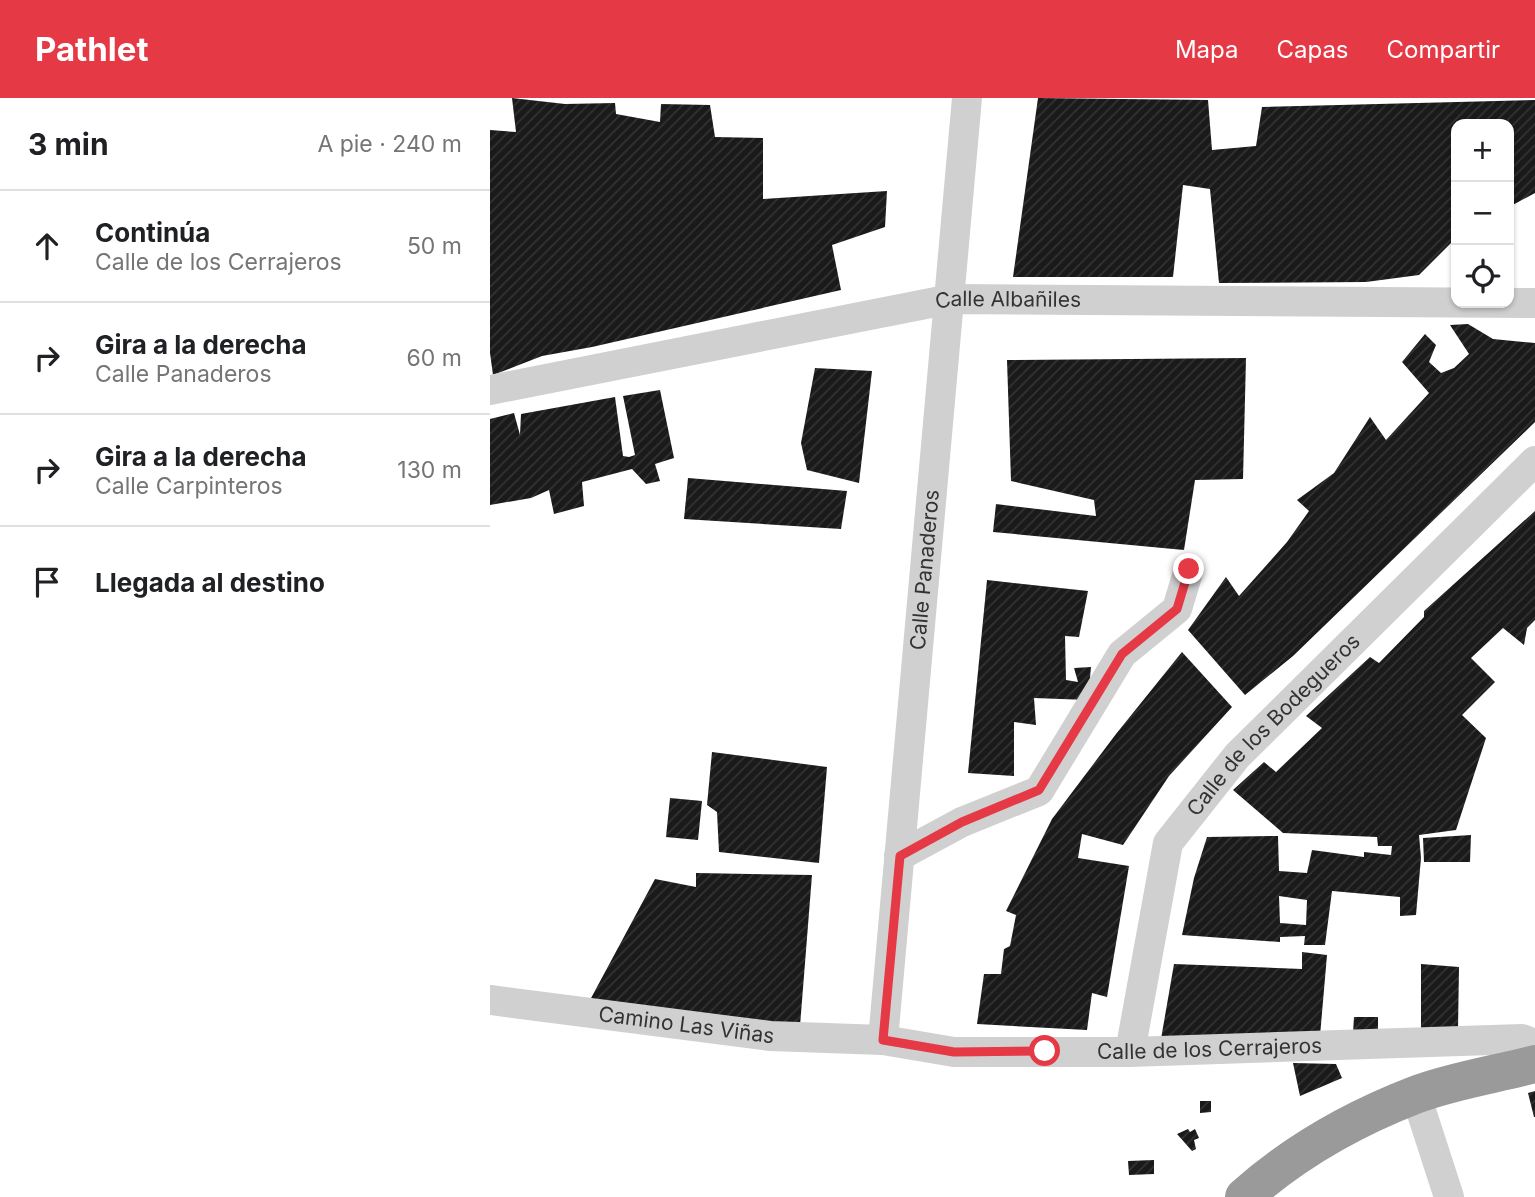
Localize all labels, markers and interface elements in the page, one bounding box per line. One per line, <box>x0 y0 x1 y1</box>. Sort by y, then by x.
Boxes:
text: Pathlet <box>35 29 149 69</box>
text: Mapa <box>1175 35 1238 64</box>
text: Capas <box>1276 35 1349 64</box>
text: Compartir <box>1387 35 1500 64</box>
map controls <box>1451 119 1514 308</box>
button: + <box>1451 119 1514 182</box>
text: 3 min <box>28 126 109 162</box>
text: A pie · 240 m <box>317 130 462 158</box>
button: − <box>1451 182 1514 245</box>
text: Continúa <box>95 217 210 248</box>
icon: ahead <box>28 227 66 265</box>
text: 50 m <box>407 232 462 260</box>
button: locate <box>1451 245 1514 308</box>
text: Calle de los Cerrajeros <box>95 248 342 276</box>
street label: Calle Albañiles <box>933 286 1081 314</box>
text: Gira a la derecha <box>95 329 307 360</box>
icon: right <box>28 339 66 377</box>
text: 60 m <box>407 344 462 372</box>
text: Calle Panaderos <box>95 360 272 388</box>
text: Gira a la derecha <box>95 441 307 472</box>
icon: right <box>28 451 66 489</box>
text: 130 m <box>397 456 462 484</box>
text: Calle Carpinteros <box>95 472 283 500</box>
street label: Calle Panaderos <box>905 488 944 651</box>
route end <box>1173 553 1204 584</box>
icon: arrive <box>28 563 66 601</box>
text: Llegada al destino <box>95 567 325 598</box>
street label: Calle de los Bodegueros <box>1181 628 1365 821</box>
street label: Camino Las Viñas <box>597 1001 776 1048</box>
street label: Calle de los Cerrajeros <box>1097 1033 1323 1064</box>
route start <box>1029 1035 1060 1066</box>

